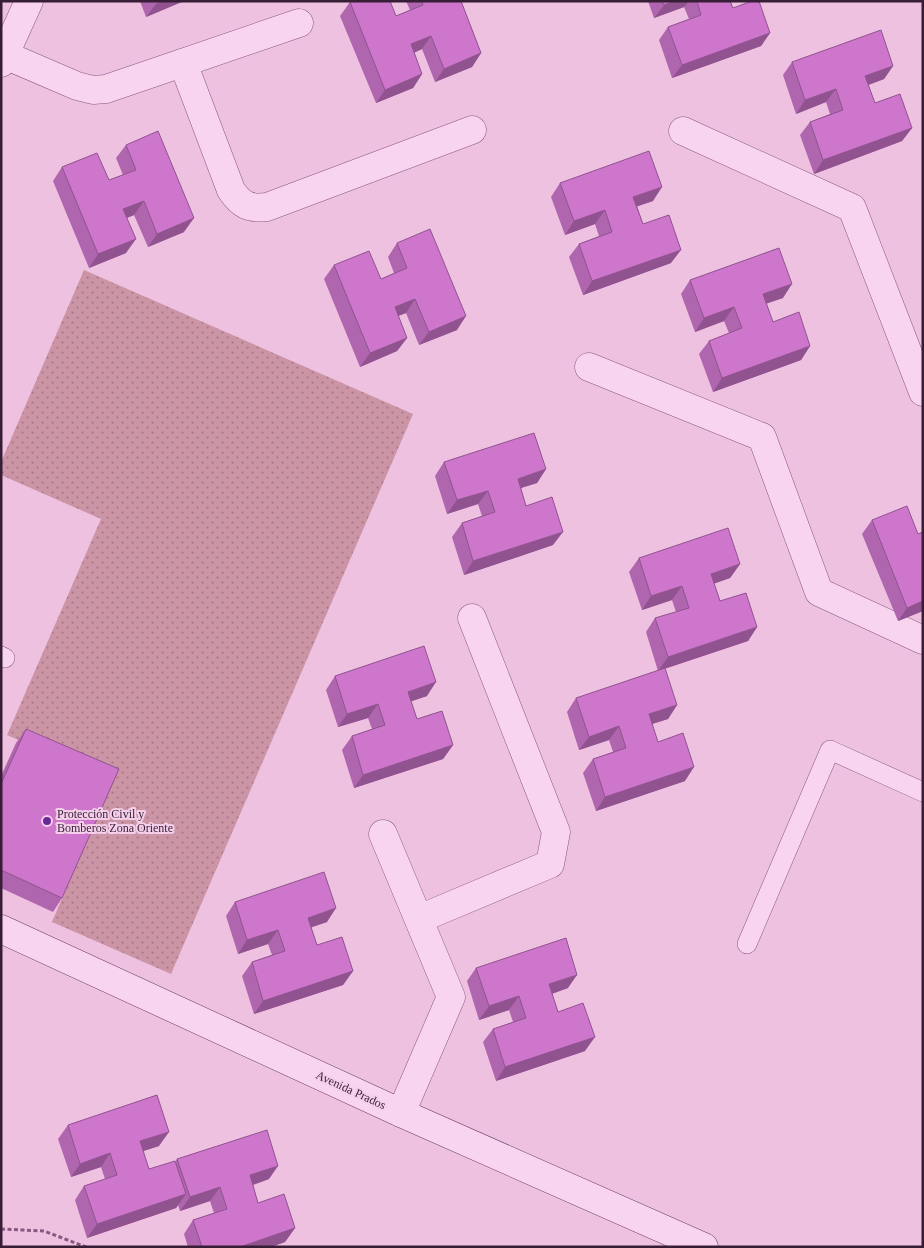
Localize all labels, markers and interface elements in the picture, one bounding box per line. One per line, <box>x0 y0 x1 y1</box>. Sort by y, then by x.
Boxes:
place label: Protección Civil y Bomberos Zona Oriente <box>57 807 173 835</box>
marker: Protección Civil y Bomberos Zona Oriente <box>41 815 53 827</box>
street label: Avenida Prados <box>314 1068 388 1112</box>

